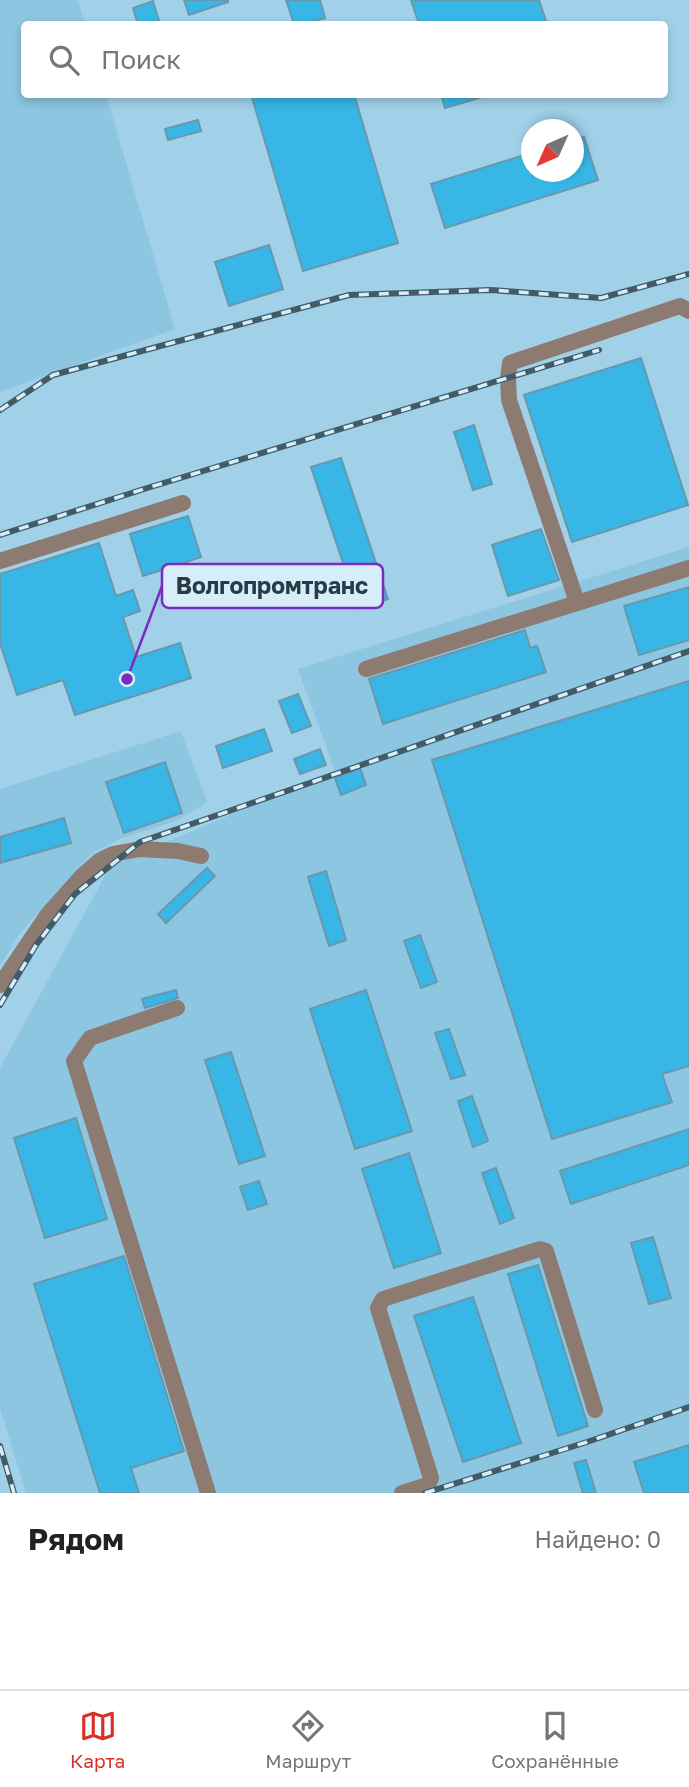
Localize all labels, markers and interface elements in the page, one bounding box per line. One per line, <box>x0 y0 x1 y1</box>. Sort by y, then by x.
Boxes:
search box <box>21 21 668 98</box>
icon: search <box>45 41 83 79</box>
text: Поиск <box>101 44 181 75</box>
north arrow <box>521 119 584 182</box>
callout: Волгопромтранс <box>162 564 383 608</box>
text: Волгопромтранс <box>176 571 368 599</box>
text: Рядом <box>28 1521 124 1557</box>
text: Найдено: 0 <box>535 1525 661 1553</box>
tab: Карта <box>70 1707 125 1772</box>
tab: Маршрут <box>265 1707 351 1772</box>
tab: Сохранённые <box>491 1707 619 1772</box>

